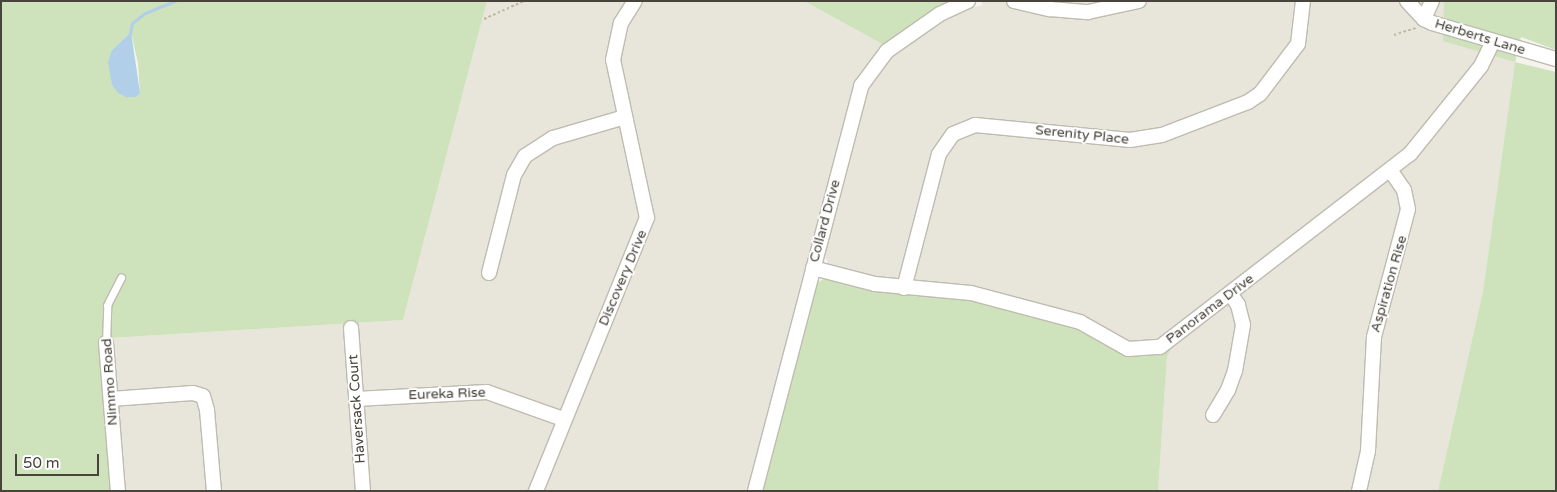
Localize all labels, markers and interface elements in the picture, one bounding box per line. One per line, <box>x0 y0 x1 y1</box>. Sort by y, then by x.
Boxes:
street label: Herberts Lane <box>1433 15 1527 59</box>
street label: Serenity Place <box>1034 122 1130 148</box>
street label: Collard Drive <box>806 178 844 264</box>
street label: Discovery Drive <box>595 227 651 329</box>
street label: Aspiration Rise <box>1367 234 1411 334</box>
street label: Panorama Drive <box>1163 270 1257 348</box>
street label: Nimmo Road <box>99 338 121 426</box>
street label: Haversack Court <box>345 354 369 464</box>
street label: Eureka Rise <box>408 384 486 404</box>
scale bar <box>18 444 101 476</box>
text: 50 m <box>23 454 60 472</box>

